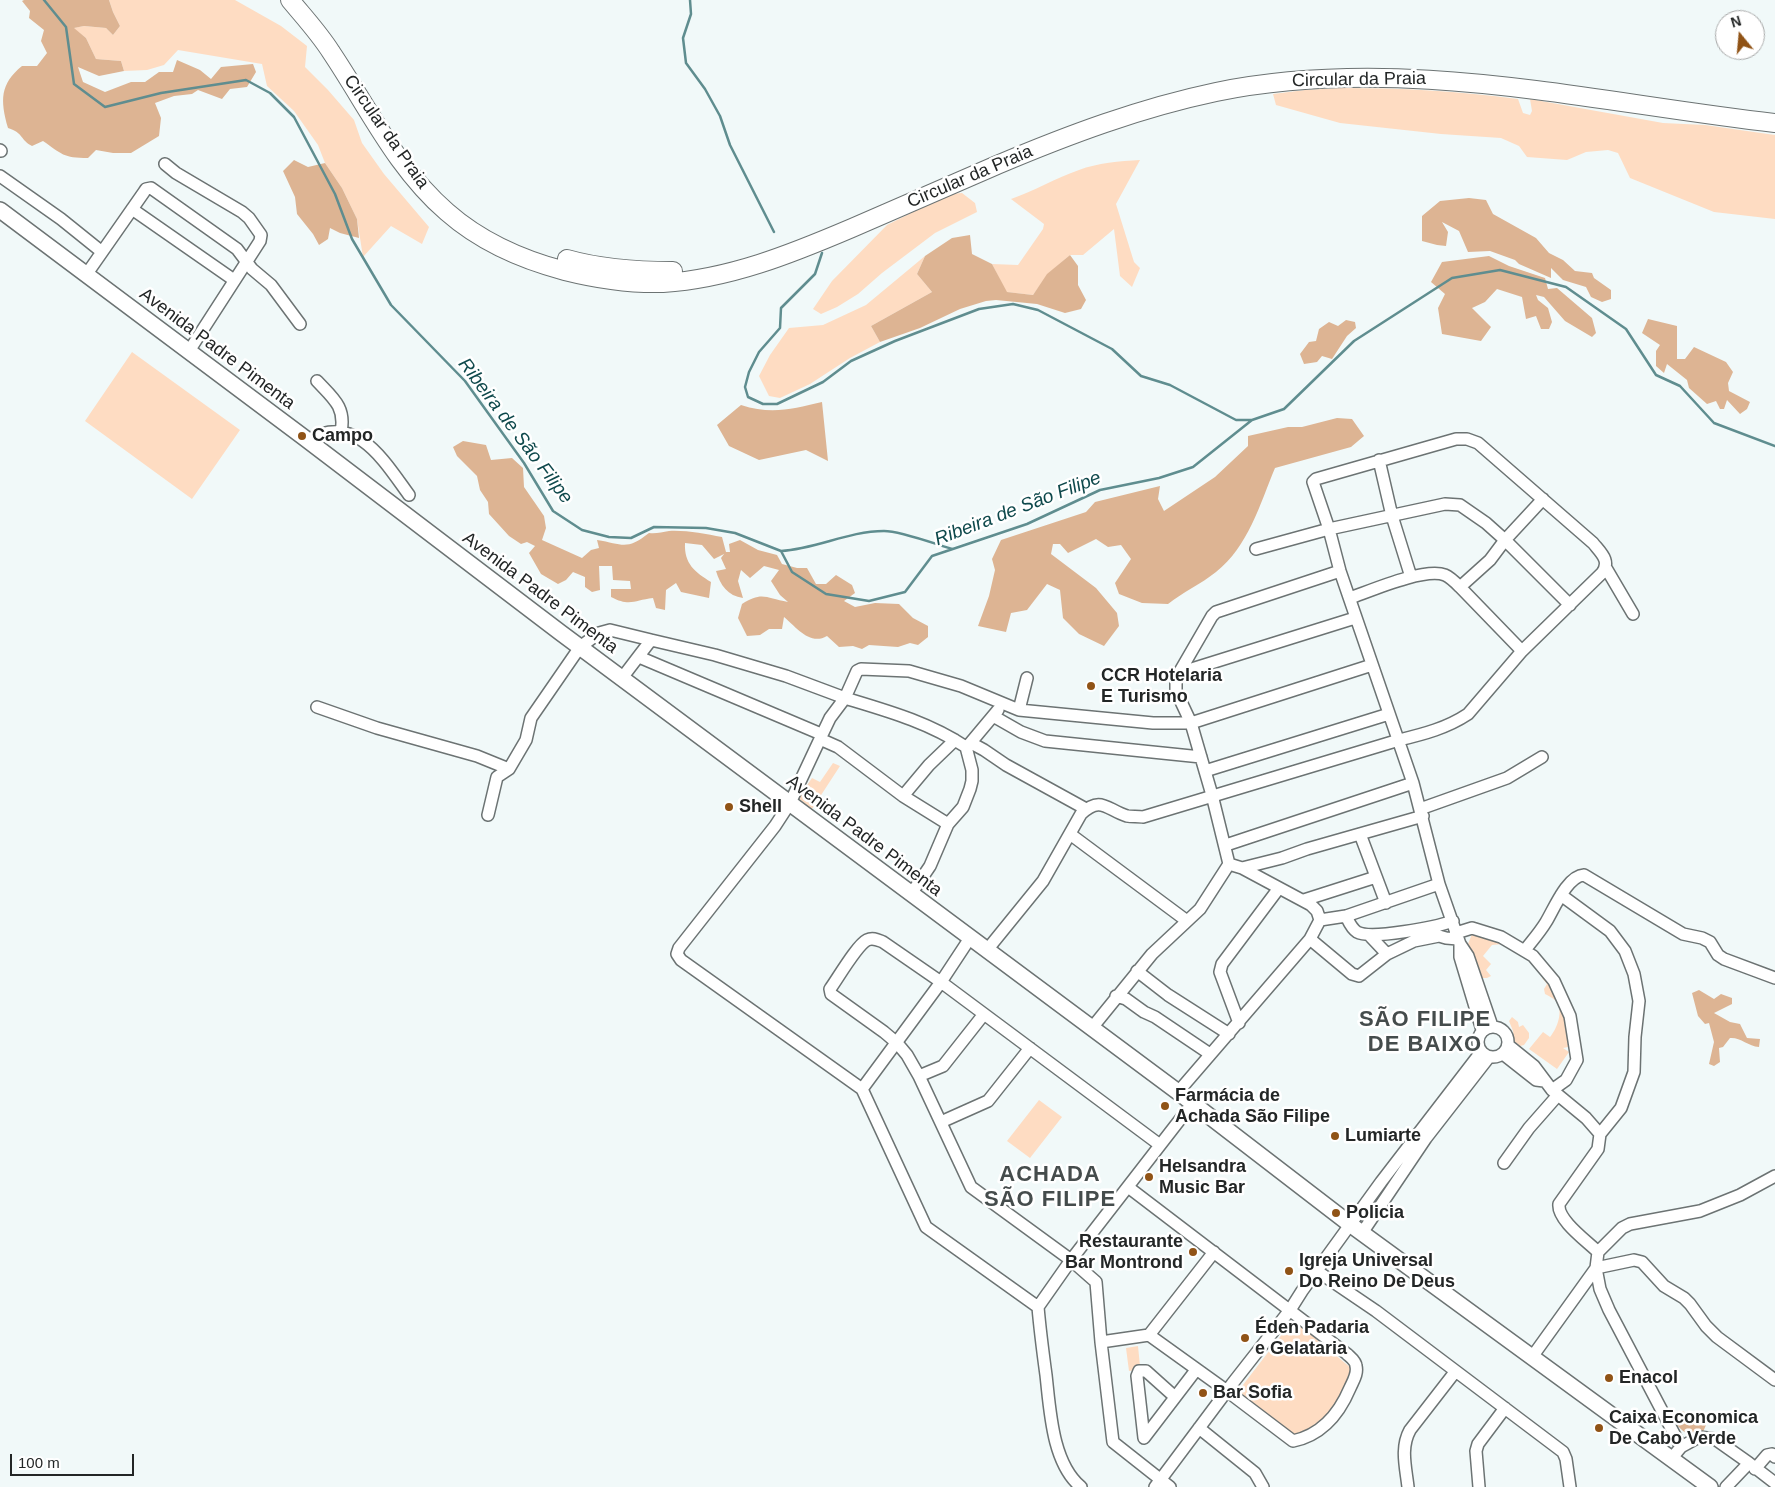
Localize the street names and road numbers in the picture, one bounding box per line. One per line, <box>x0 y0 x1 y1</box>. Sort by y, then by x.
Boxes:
street label: Circular da Praia <box>1292 68 1426 92</box>
street label: Circular da Praia <box>339 71 433 193</box>
street label: Circular da Praia <box>904 141 1036 213</box>
street label: Avenida Padre Pimenta <box>135 284 299 414</box>
street label: Avenida Padre Pimenta <box>458 528 622 658</box>
street label: Avenida Padre Pimenta <box>782 771 946 901</box>

